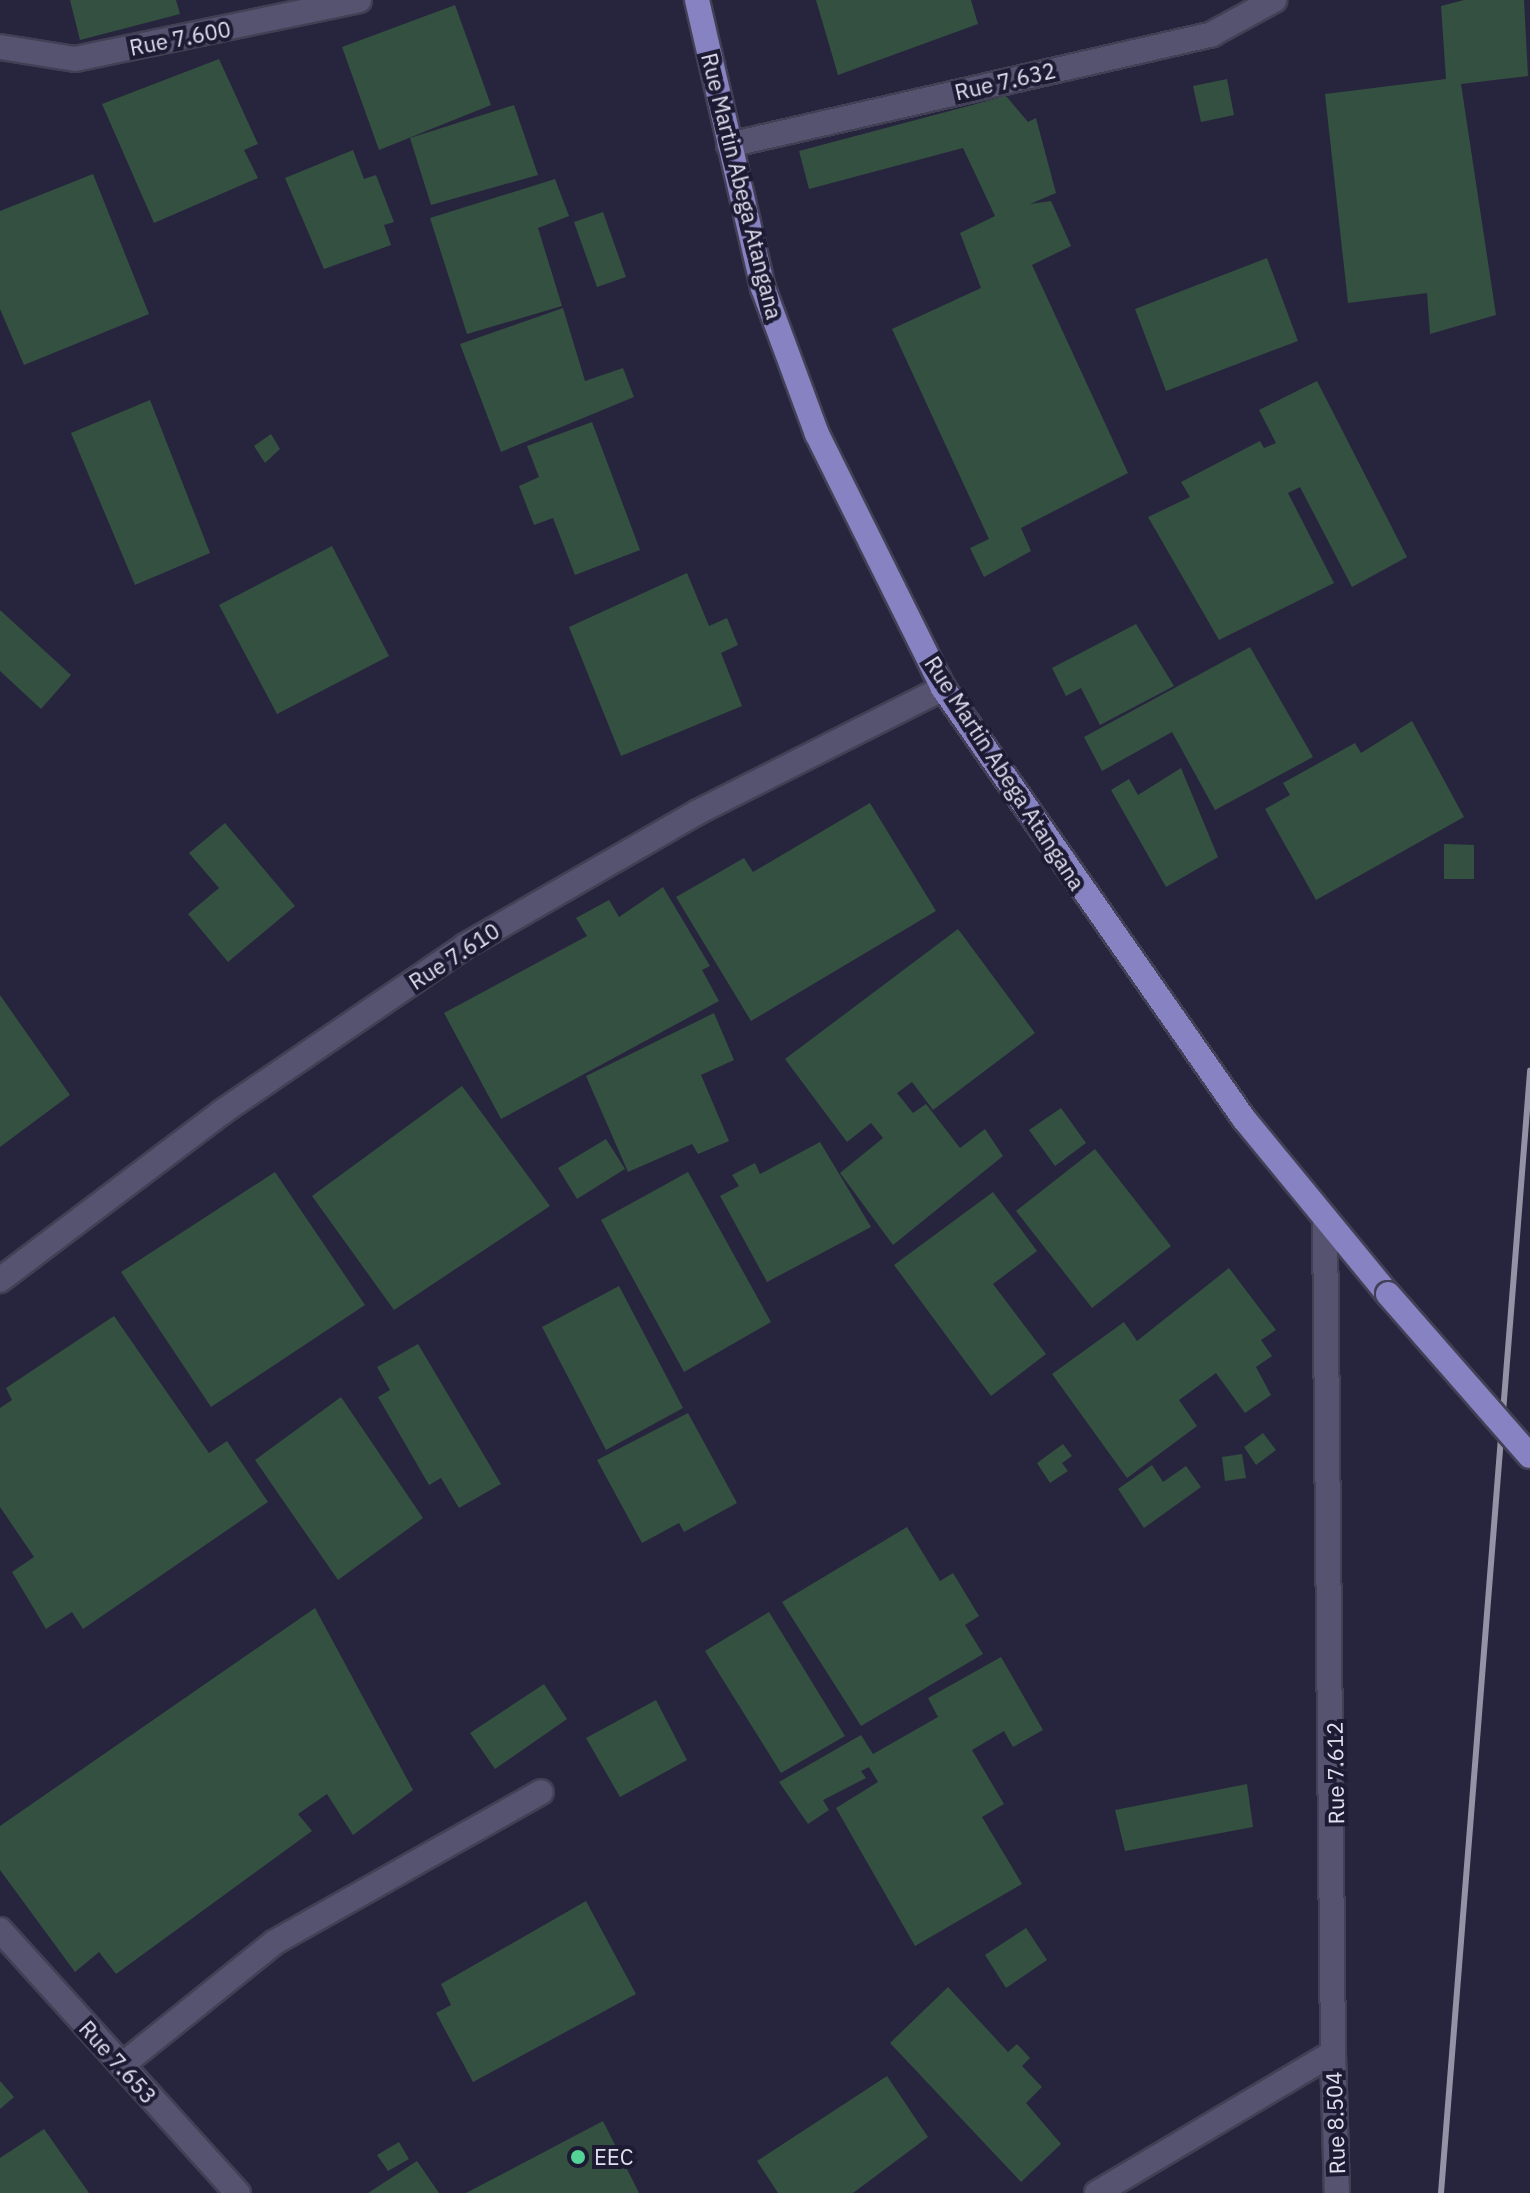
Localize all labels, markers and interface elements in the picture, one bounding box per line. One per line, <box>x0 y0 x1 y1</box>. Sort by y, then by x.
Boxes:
street label: Rue 7.600 <box>127 15 233 61</box>
street label: Rue Martin Abega Atangana <box>696 50 788 322</box>
street label: Rue 7.632 <box>952 57 1058 105</box>
street label: Rue Martin Abega Atangana <box>919 651 1091 895</box>
street label: Rue 7.610 <box>404 917 504 995</box>
street label: Rue 7.612 <box>1321 1721 1349 1825</box>
street label: Rue 7.653 <box>74 2015 162 2109</box>
street label: Rue 8.504 <box>1320 2071 1350 2175</box>
place label: EEC <box>594 2144 633 2170</box>
marker: EEC <box>569 2148 587 2166</box>

